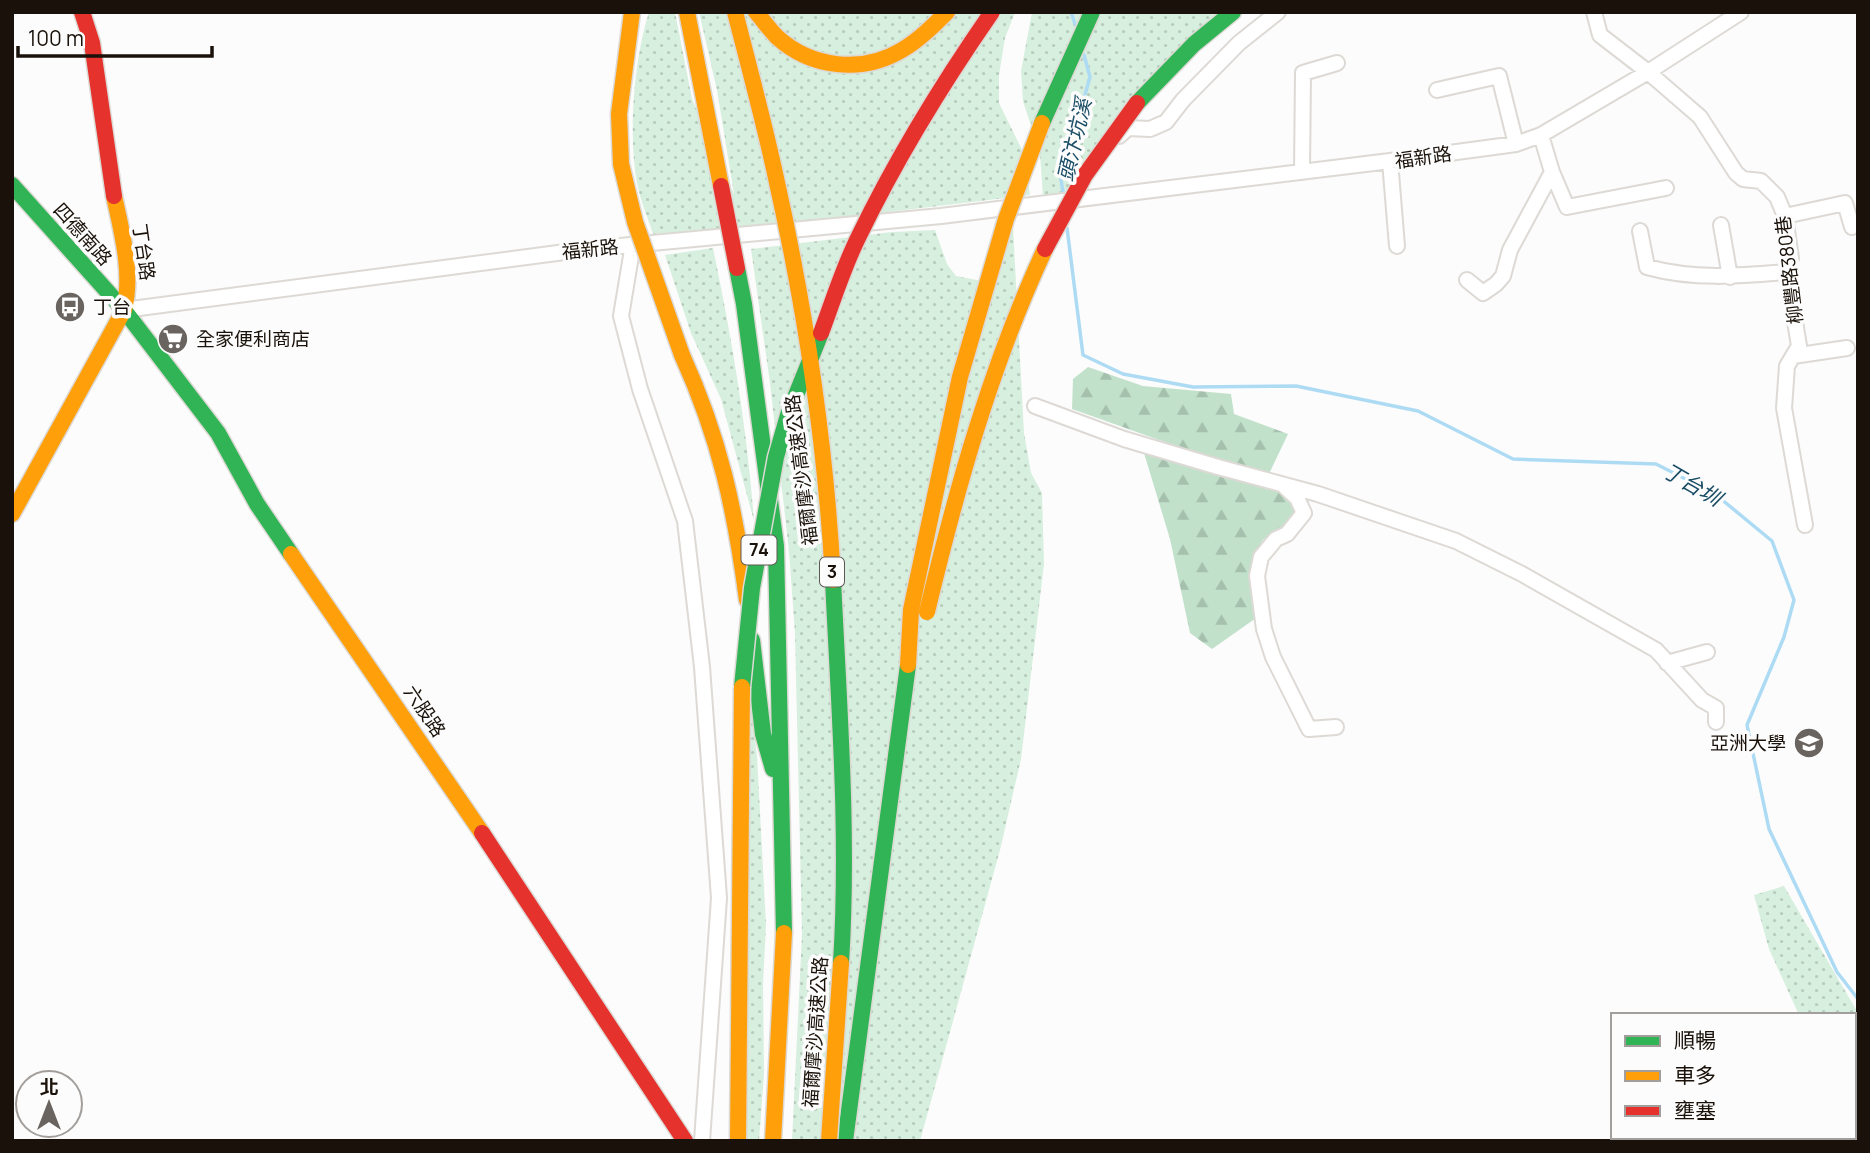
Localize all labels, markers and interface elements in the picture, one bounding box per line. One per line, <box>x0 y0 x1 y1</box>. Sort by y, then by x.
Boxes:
scale bar <box>18 14 212 58</box>
text: 100 m <box>28 24 84 52</box>
water label: 頭汴坑溪 <box>1051 93 1098 184</box>
street label: 福新路 <box>1393 140 1453 174</box>
street label: 四德南路 <box>48 197 118 271</box>
street label: 柳豐路380巷 <box>1769 214 1809 326</box>
street label: 丁台路 <box>127 222 161 282</box>
street label: 福新路 <box>560 233 620 265</box>
bus stop icon: 丁台 <box>53 290 87 324</box>
place label: 丁台 <box>93 294 131 320</box>
supermarket icon: 全家便利商店 <box>156 322 190 356</box>
place label: 全家便利商店 <box>196 326 310 352</box>
street label: 福爾摩沙高速公路 <box>779 393 823 547</box>
water label: 丁台圳 <box>1658 456 1729 514</box>
road number: 74 <box>742 536 776 564</box>
road number: 3 <box>820 558 844 586</box>
street label: 六股路 <box>398 680 452 742</box>
school or university icon: 亞洲大學 <box>1792 726 1826 760</box>
place label: 亞洲大學 <box>1710 730 1786 756</box>
street label: 福爾摩沙高速公路 <box>797 955 833 1109</box>
legend <box>1611 1013 1856 1139</box>
text: 順暢 <box>1674 1026 1716 1054</box>
text: 車多 <box>1674 1061 1716 1089</box>
north arrow <box>14 1069 84 1139</box>
text: 北 <box>39 1074 59 1100</box>
text: 壅塞 <box>1674 1096 1716 1124</box>

